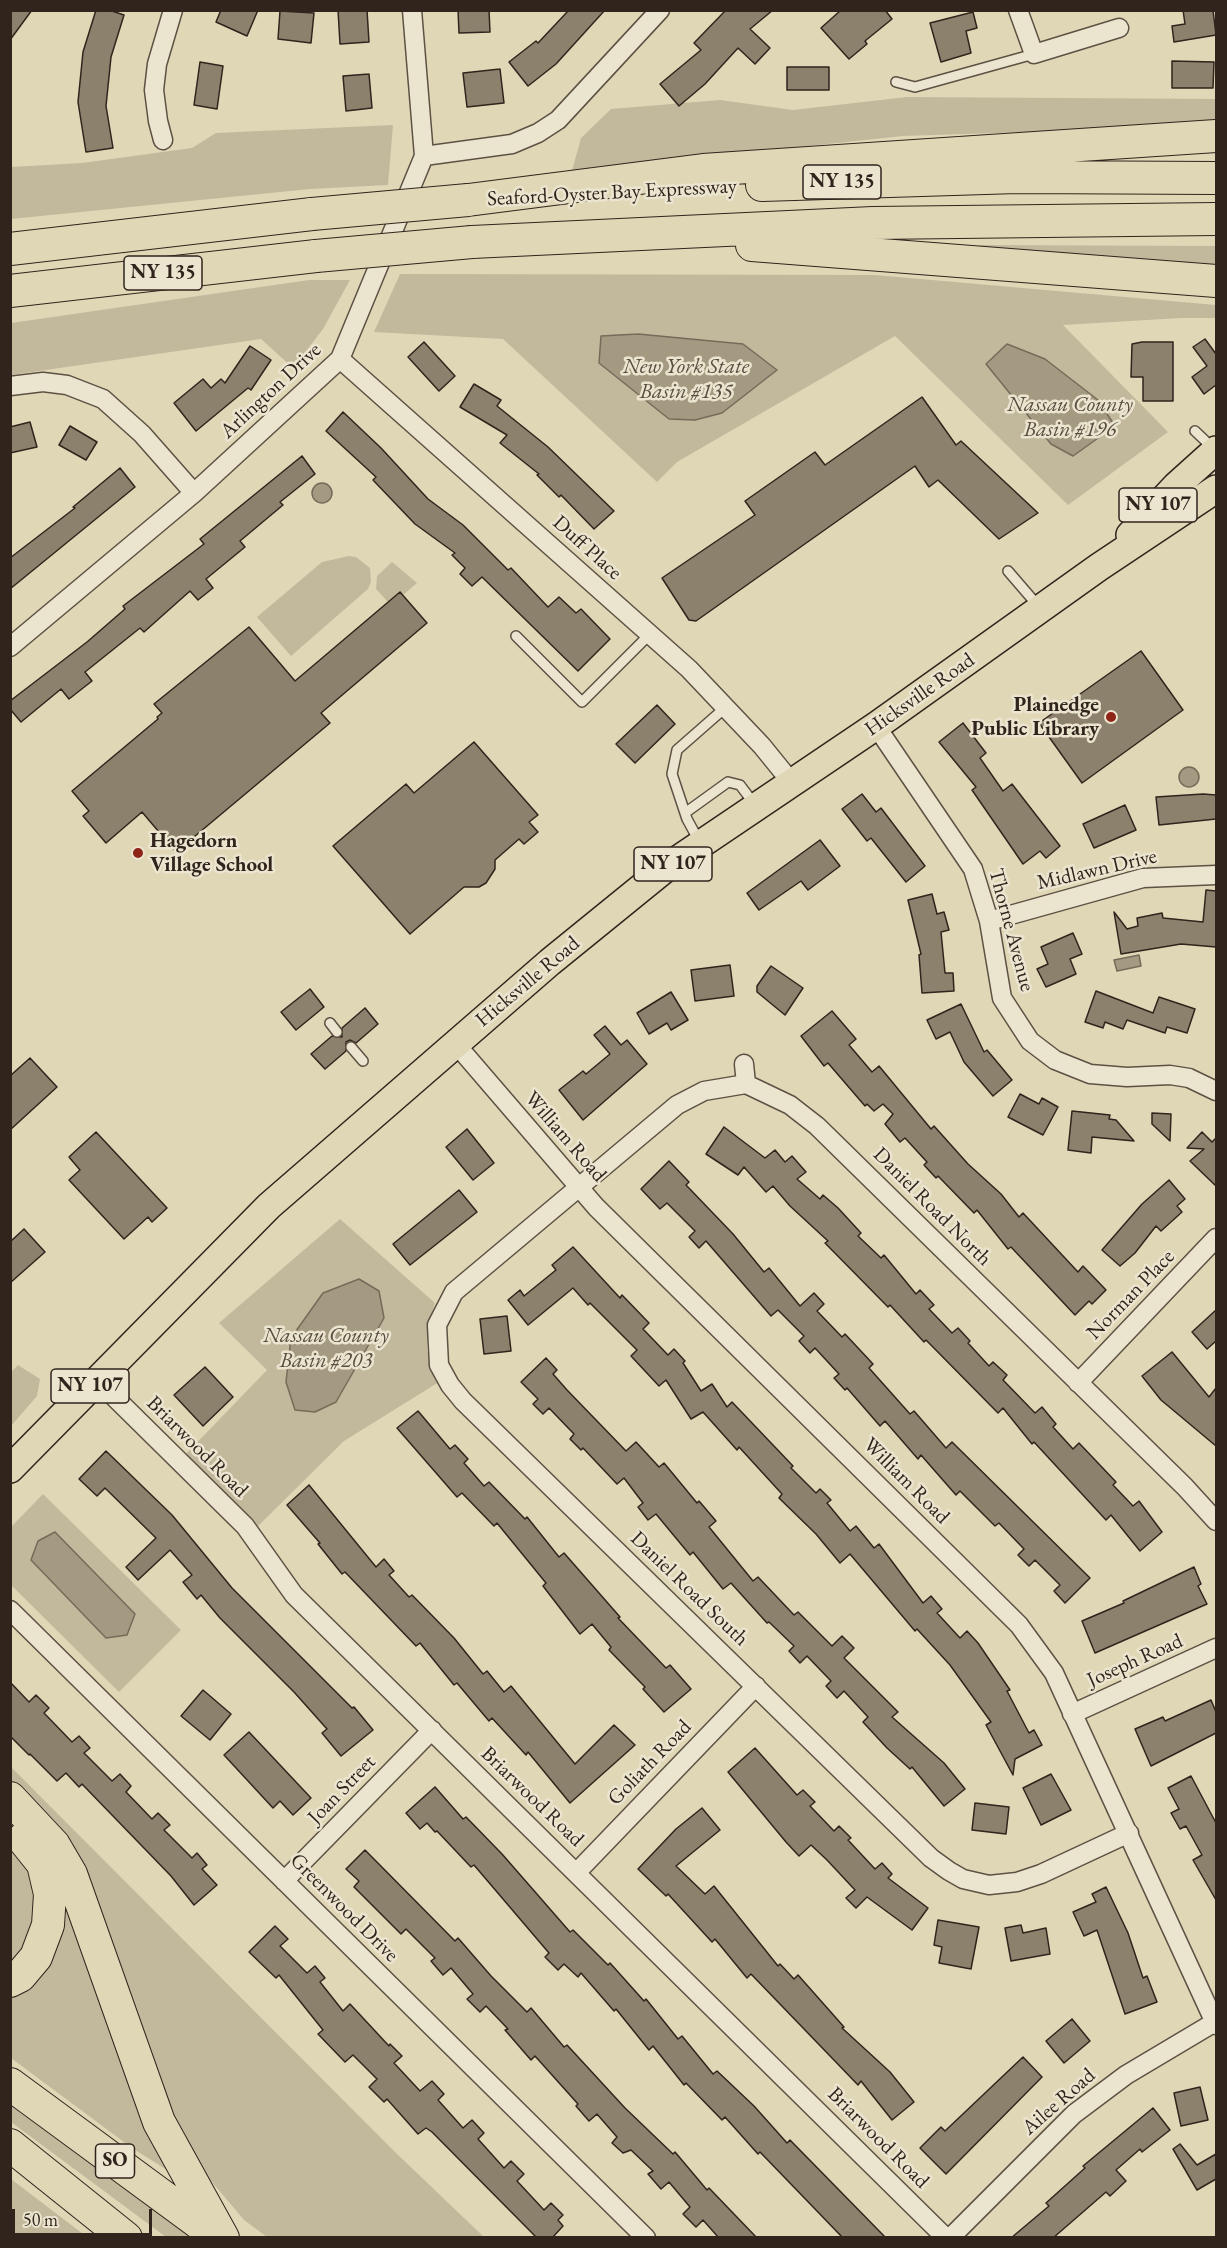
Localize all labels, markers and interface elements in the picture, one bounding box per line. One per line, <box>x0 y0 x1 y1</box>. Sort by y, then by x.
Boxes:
road number: NY 135 <box>803 165 881 199</box>
street label: Seaford-Oyster Bay Expressway <box>486 174 738 212</box>
road number: NY 135 <box>124 256 202 290</box>
street label: Arlington Drive <box>215 338 327 444</box>
water label: New York State Basin #135 <box>623 354 749 406</box>
water label: Nassau County Basin #196 <box>1007 392 1133 444</box>
road number: NY 107 <box>1119 488 1197 522</box>
street label: Duff Place <box>547 510 627 586</box>
street label: Hicksville Road <box>860 648 980 742</box>
place label: Plainedge Public Library <box>971 692 1099 742</box>
marker: Plainedge Public Library <box>1104 710 1118 724</box>
place label: Hagedorn Village School <box>150 828 273 878</box>
street label: Midlawn Drive <box>1035 844 1159 896</box>
marker: Hagedorn Village School <box>131 846 145 860</box>
road number: NY 107 <box>634 847 712 881</box>
street label: Thorne Avenue <box>983 866 1039 994</box>
street label: Hicksville Road <box>471 931 585 1033</box>
street label: William Road <box>519 1086 611 1188</box>
street label: Daniel Road North <box>867 1142 997 1272</box>
street label: Norman Place <box>1082 1245 1180 1345</box>
water label: Nassau County Basin #203 <box>263 1323 389 1374</box>
road number: NY 107 <box>51 1369 129 1403</box>
street label: Briarwood Road <box>141 1391 253 1503</box>
street label: William Road <box>857 1432 955 1530</box>
street label: Daniel Road South <box>625 1526 753 1652</box>
street label: Joseph Road <box>1083 1629 1187 1693</box>
street label: Goliath Road <box>603 1715 697 1811</box>
street label: Briarwood Road <box>475 1742 589 1852</box>
street label: Joan Street <box>303 1750 381 1830</box>
street label: Greenwood Drive <box>284 1848 404 1968</box>
street label: Ailee Road <box>1017 2063 1101 2141</box>
street label: Briarwood Road <box>822 2082 934 2194</box>
road number: SO <box>96 2144 134 2178</box>
scale bar <box>15 2197 154 2235</box>
text: 50 m <box>23 2208 58 2231</box>

